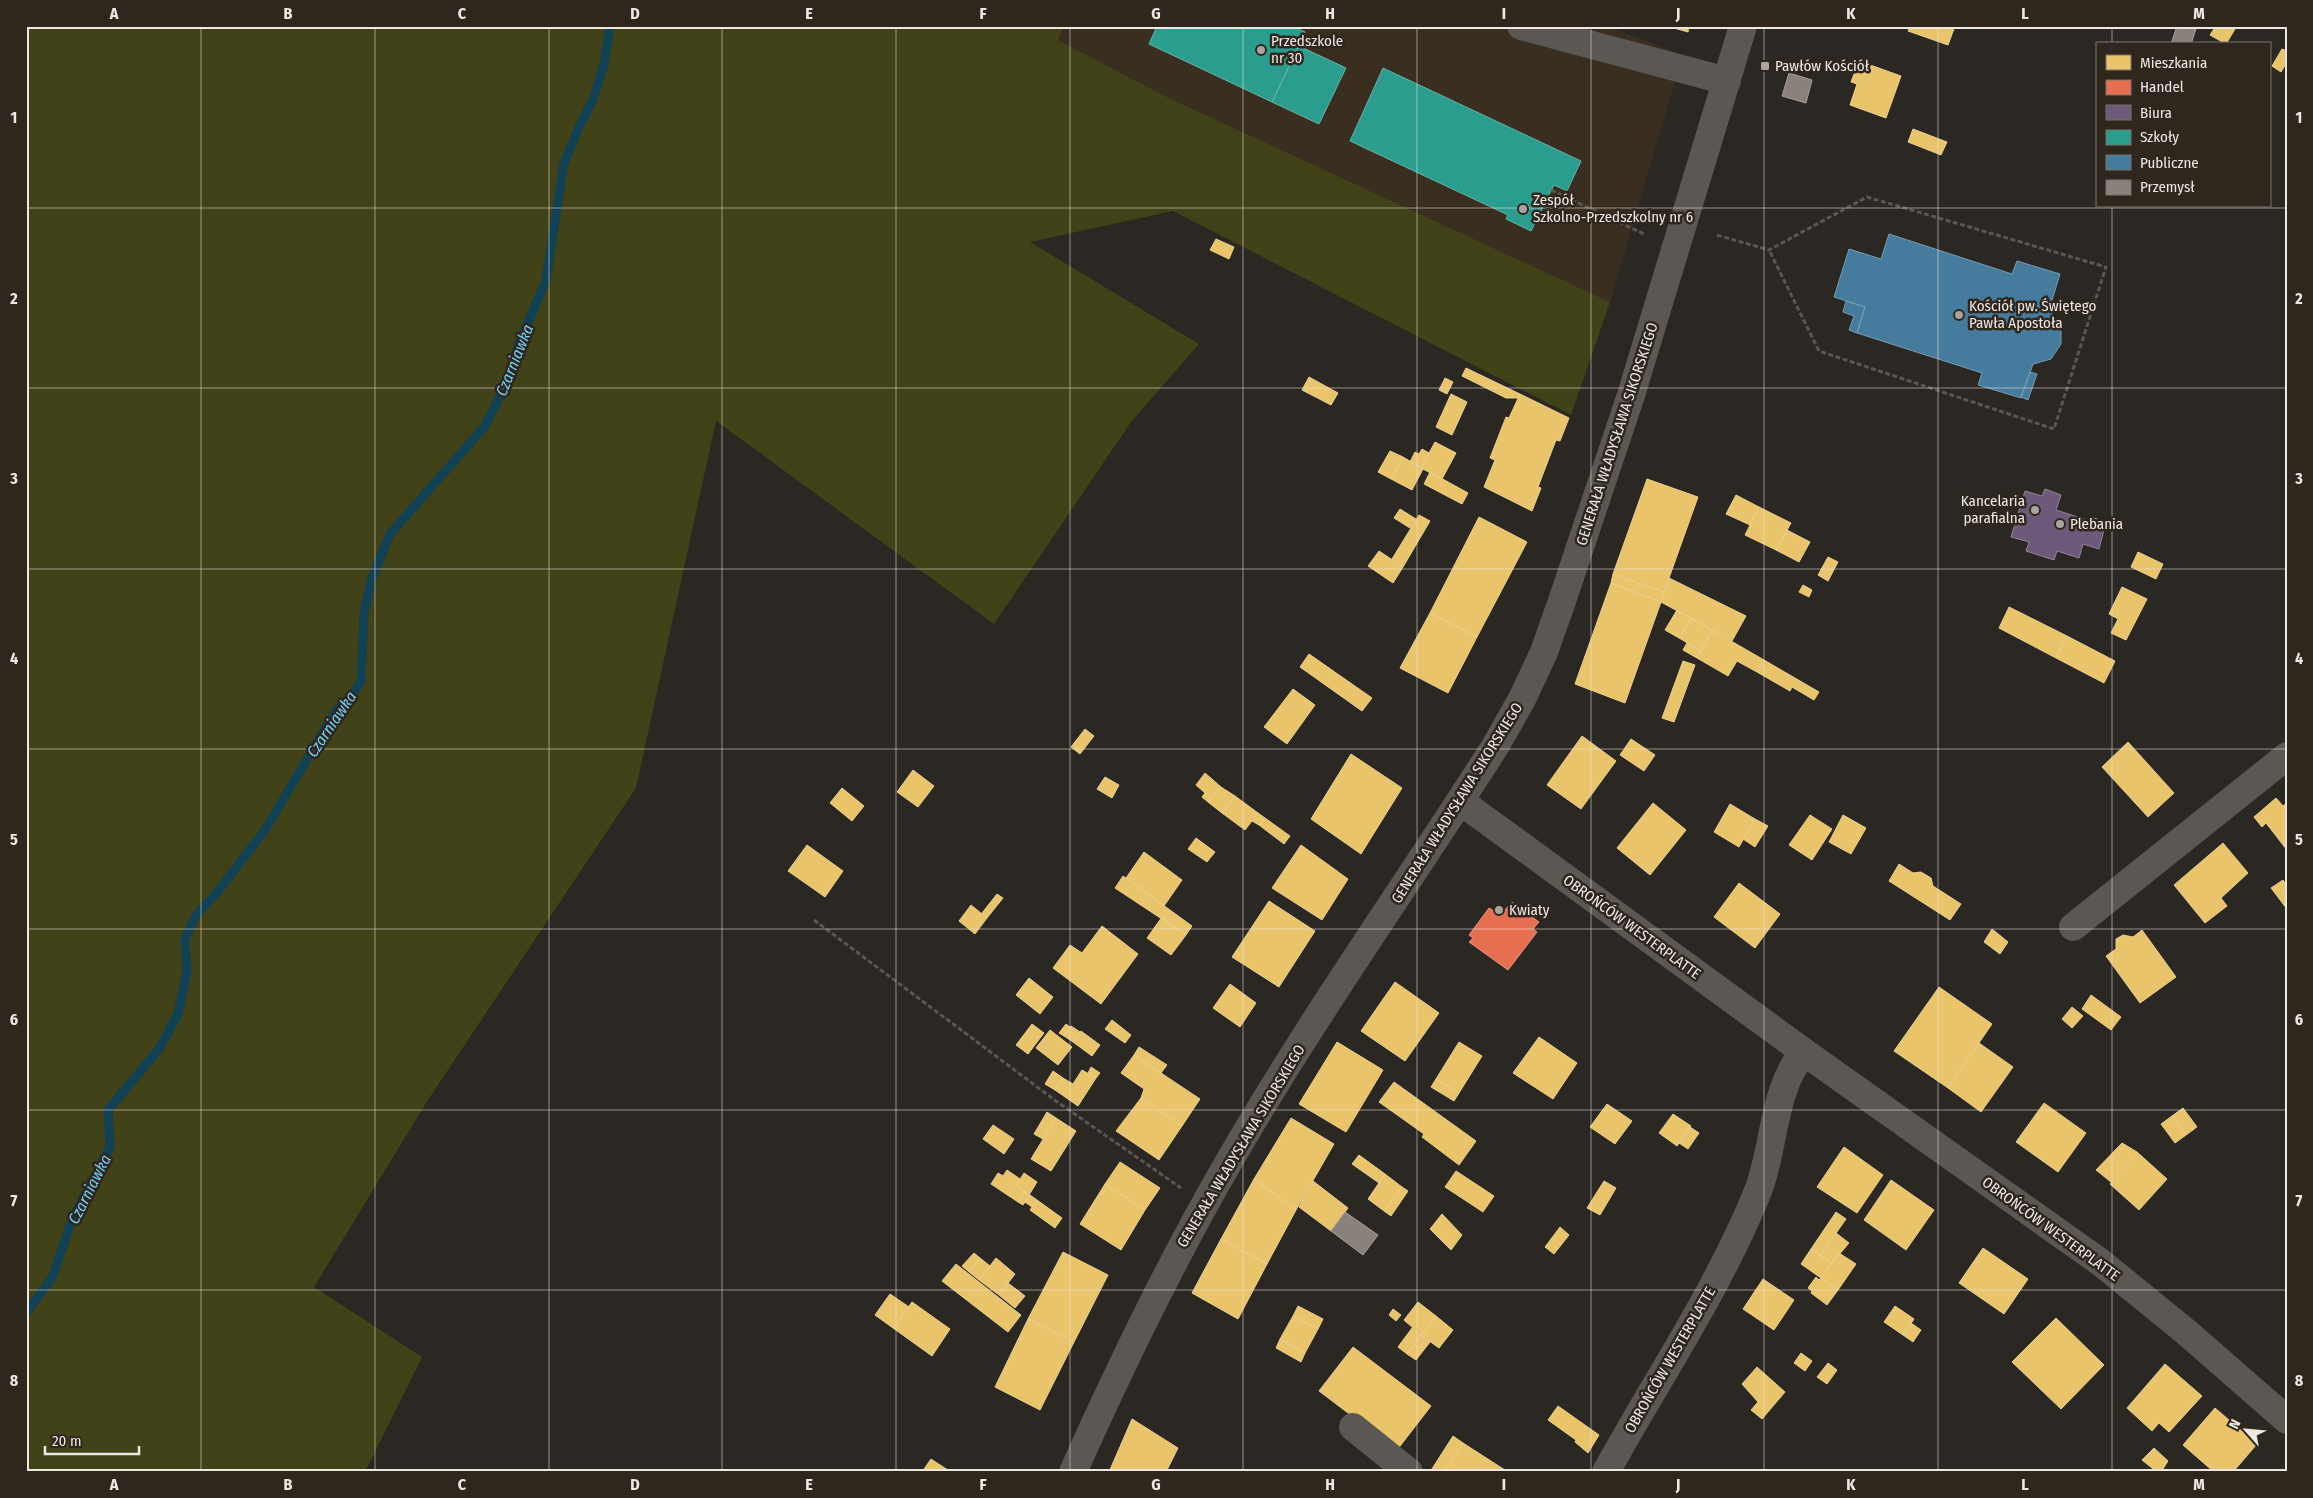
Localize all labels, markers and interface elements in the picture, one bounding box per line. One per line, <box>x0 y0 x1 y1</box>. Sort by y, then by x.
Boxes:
text: A <box>109 4 119 23</box>
text: B <box>284 4 293 23</box>
text: C <box>458 4 467 23</box>
text: D <box>630 4 640 23</box>
text: E <box>805 4 813 23</box>
text: F <box>979 4 987 23</box>
text: G <box>1151 4 1161 23</box>
text: H <box>1325 4 1335 23</box>
text: I <box>1502 4 1506 23</box>
text: J <box>1675 4 1680 23</box>
text: K <box>1846 4 1856 23</box>
text: L <box>2021 4 2029 23</box>
text: M <box>2193 4 2205 23</box>
place label: Przedszkole nr 30 <box>1271 32 1343 67</box>
legend <box>2096 42 2270 208</box>
marker: Przedszkole nr 30 <box>1255 44 1267 56</box>
text: Mieszkania <box>2140 54 2207 72</box>
place label: Pawłów Kościół <box>1775 57 1870 75</box>
marker: Pawłów Kościół <box>1759 60 1771 72</box>
text: Handel <box>2140 78 2184 96</box>
text: Biura <box>2140 104 2172 122</box>
text: 1 <box>11 108 17 127</box>
text: 1 <box>2296 108 2302 127</box>
text: Szkoły <box>2140 128 2179 146</box>
text: Publiczne <box>2140 154 2199 172</box>
text: Przemysł <box>2140 178 2195 196</box>
place label: Zespół Szkolno-Przedszkolny nr 6 <box>1533 191 1693 226</box>
marker: Zespół Szkolno-Przedszkolny nr 6 <box>1517 203 1529 215</box>
text: 2 <box>9 289 18 308</box>
text: 2 <box>2294 289 2303 308</box>
place label: Kościół pw. Świętego Pawła Apostoła <box>1969 297 2097 332</box>
marker: Kościół pw. Świętego Pawła Apostoła <box>1953 309 1965 321</box>
street label: GENERAŁA WŁADYSŁAWA SIKORSKIEGO <box>1572 320 1662 548</box>
water label: Czarniawka <box>492 322 537 399</box>
text: 3 <box>9 469 18 488</box>
text: 3 <box>2294 469 2303 488</box>
place label: Kancelaria parafialna <box>1961 492 2025 527</box>
marker: Kancelaria parafialna <box>2029 504 2041 516</box>
place label: Plebania <box>2070 515 2123 533</box>
marker: Plebania <box>2054 518 2066 530</box>
text: 4 <box>10 649 18 668</box>
text: 4 <box>2295 649 2303 668</box>
water label: Czarniawka <box>302 688 360 761</box>
street label: GENERAŁA WŁADYSŁAWA SIKORSKIEGO <box>1388 699 1526 907</box>
text: 5 <box>10 830 18 849</box>
text: 5 <box>2295 830 2303 849</box>
street label: OBROŃCÓW WESTERPLATTE <box>1560 871 1704 983</box>
place label: Kwiaty <box>1509 901 1550 919</box>
marker: Kwiaty <box>1493 904 1505 916</box>
text: 6 <box>10 1010 18 1029</box>
text: 6 <box>2295 1010 2303 1029</box>
street label: GENERAŁA WŁADYSŁAWA SIKORSKIEGO <box>1173 1041 1309 1251</box>
water label: Czarniawka <box>64 1151 115 1227</box>
street label: OBROŃCÓW WESTERPLATTE <box>1979 1173 2123 1285</box>
text: 7 <box>11 1191 18 1210</box>
text: 7 <box>2296 1191 2303 1210</box>
street label: OBROŃCÓW WESTERPLATTE <box>1621 1284 1719 1436</box>
text: 8 <box>10 1371 19 1390</box>
text: 8 <box>2295 1371 2304 1390</box>
north arrow <box>2220 1406 2270 1456</box>
text: N <box>2225 1417 2244 1432</box>
scale bar <box>45 1423 139 1455</box>
text: 20 m <box>52 1432 82 1450</box>
text: A <box>109 1475 119 1494</box>
text: B <box>284 1475 293 1494</box>
text: C <box>458 1475 467 1494</box>
text: D <box>630 1475 640 1494</box>
text: E <box>805 1475 813 1494</box>
text: F <box>979 1475 987 1494</box>
text: G <box>1151 1475 1161 1494</box>
text: H <box>1325 1475 1335 1494</box>
text: I <box>1502 1475 1506 1494</box>
text: J <box>1675 1475 1680 1494</box>
text: K <box>1846 1475 1856 1494</box>
text: L <box>2021 1475 2029 1494</box>
text: M <box>2193 1475 2205 1494</box>

